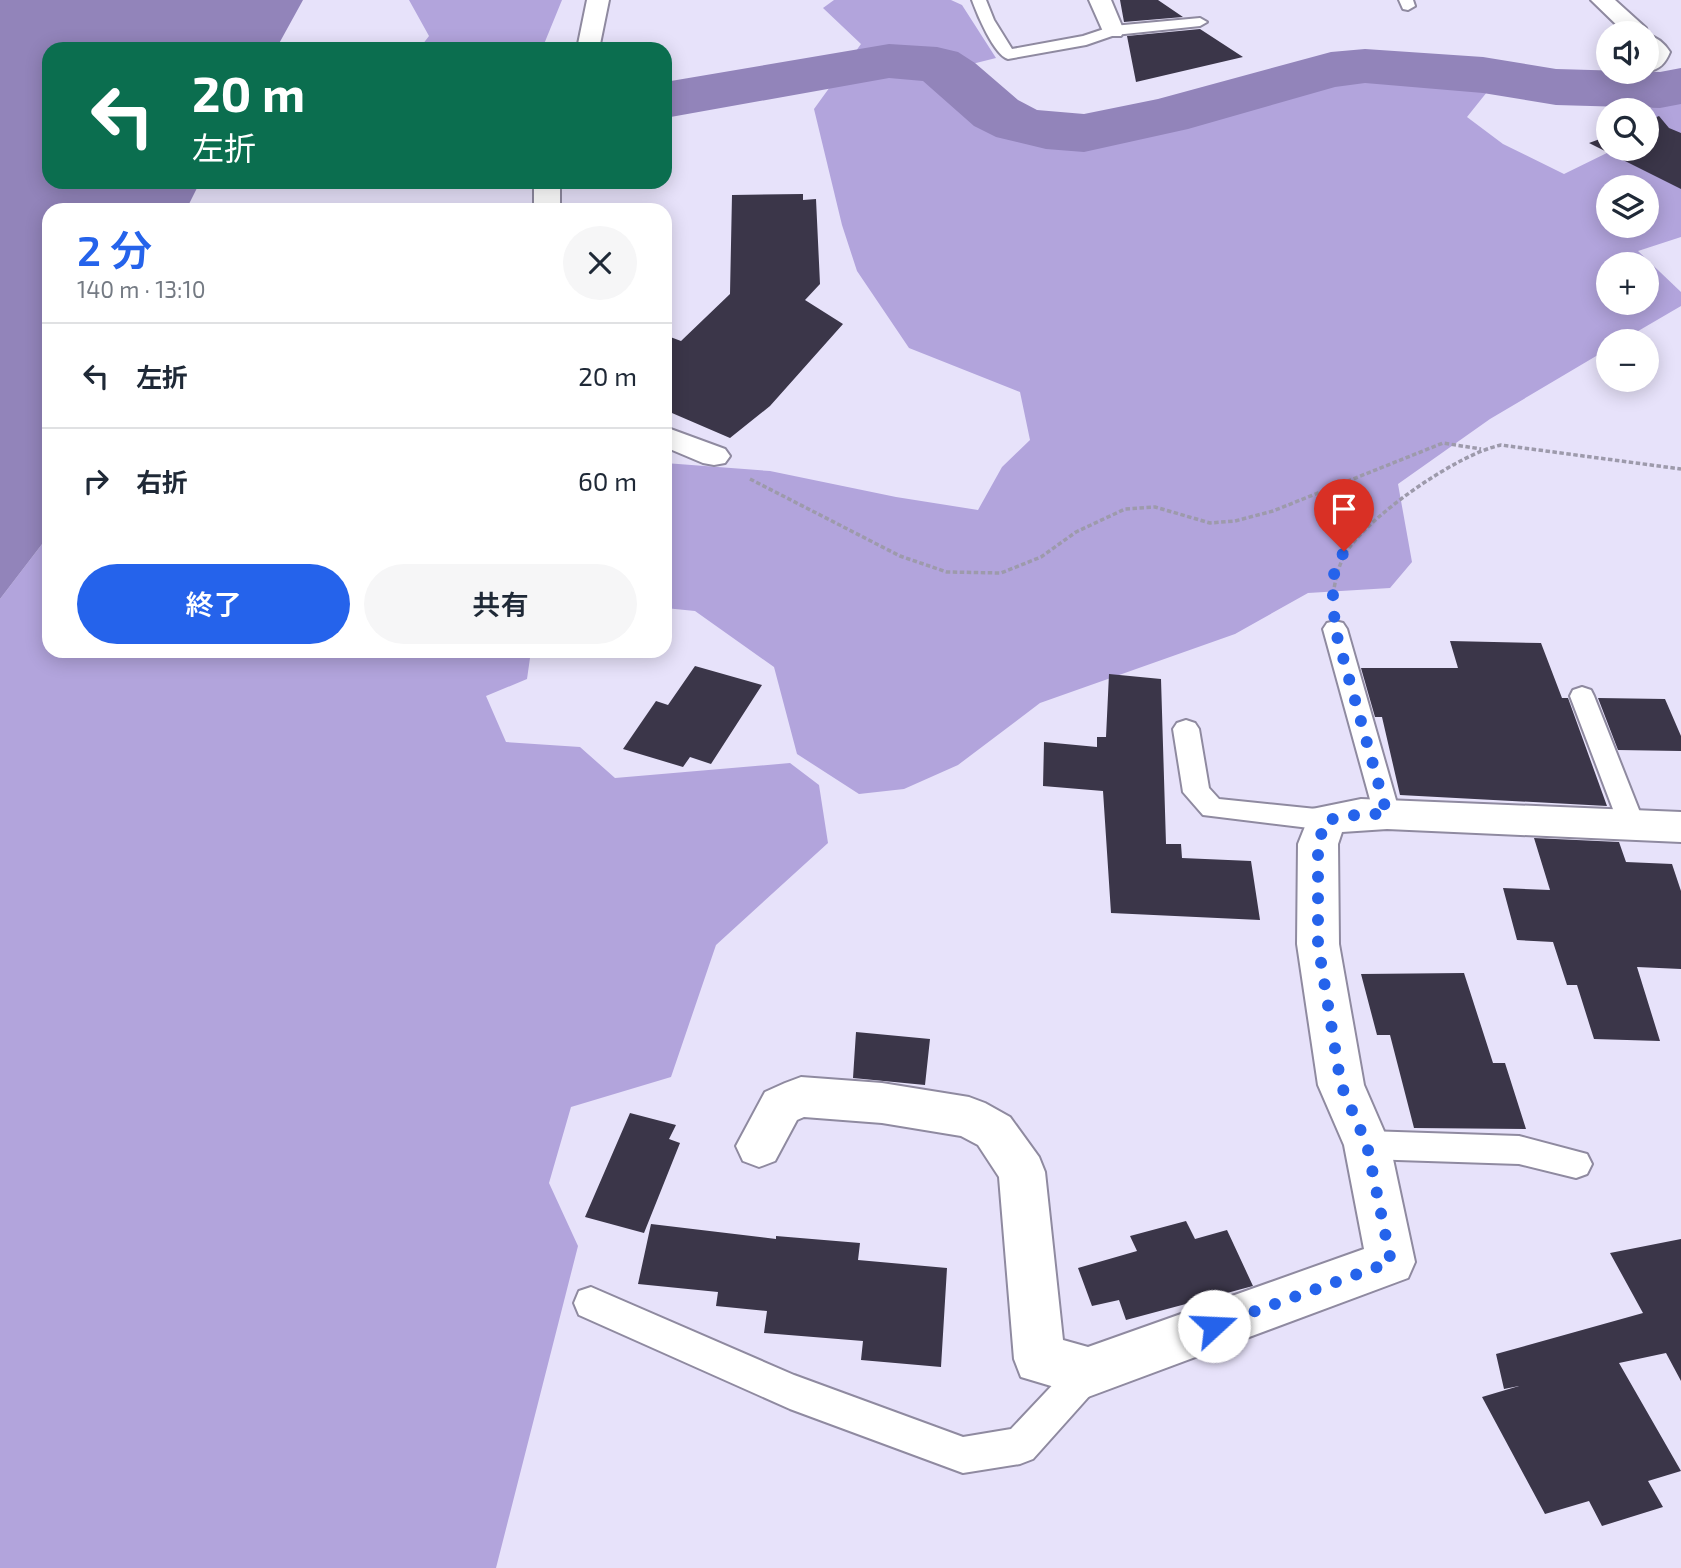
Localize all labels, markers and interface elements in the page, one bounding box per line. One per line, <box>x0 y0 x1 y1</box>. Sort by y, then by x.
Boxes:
map controls <box>1596 21 1659 392</box>
button: sound <box>1596 21 1659 84</box>
text: 20 m <box>192 63 305 122</box>
icon: left <box>77 70 168 161</box>
button: search <box>1596 98 1659 161</box>
text: 左折 <box>192 128 256 166</box>
button: layers <box>1596 175 1659 238</box>
text: 2 分 <box>77 224 152 274</box>
button: close <box>563 226 637 300</box>
button: + <box>1596 252 1659 315</box>
text: 140 m · 13:10 <box>77 275 206 303</box>
button: − <box>1596 329 1659 392</box>
icon: left <box>77 357 115 395</box>
text: 20 m <box>578 360 637 391</box>
text: 左折 <box>136 361 188 392</box>
icon: right <box>77 462 115 500</box>
text: 60 m <box>578 465 637 496</box>
text: 右折 <box>136 466 188 497</box>
pin <box>1314 479 1374 551</box>
icon: arrive <box>1325 490 1363 528</box>
button: 終了 <box>77 564 350 644</box>
button: 共有 <box>364 564 637 644</box>
position arrow <box>1177 1289 1251 1363</box>

